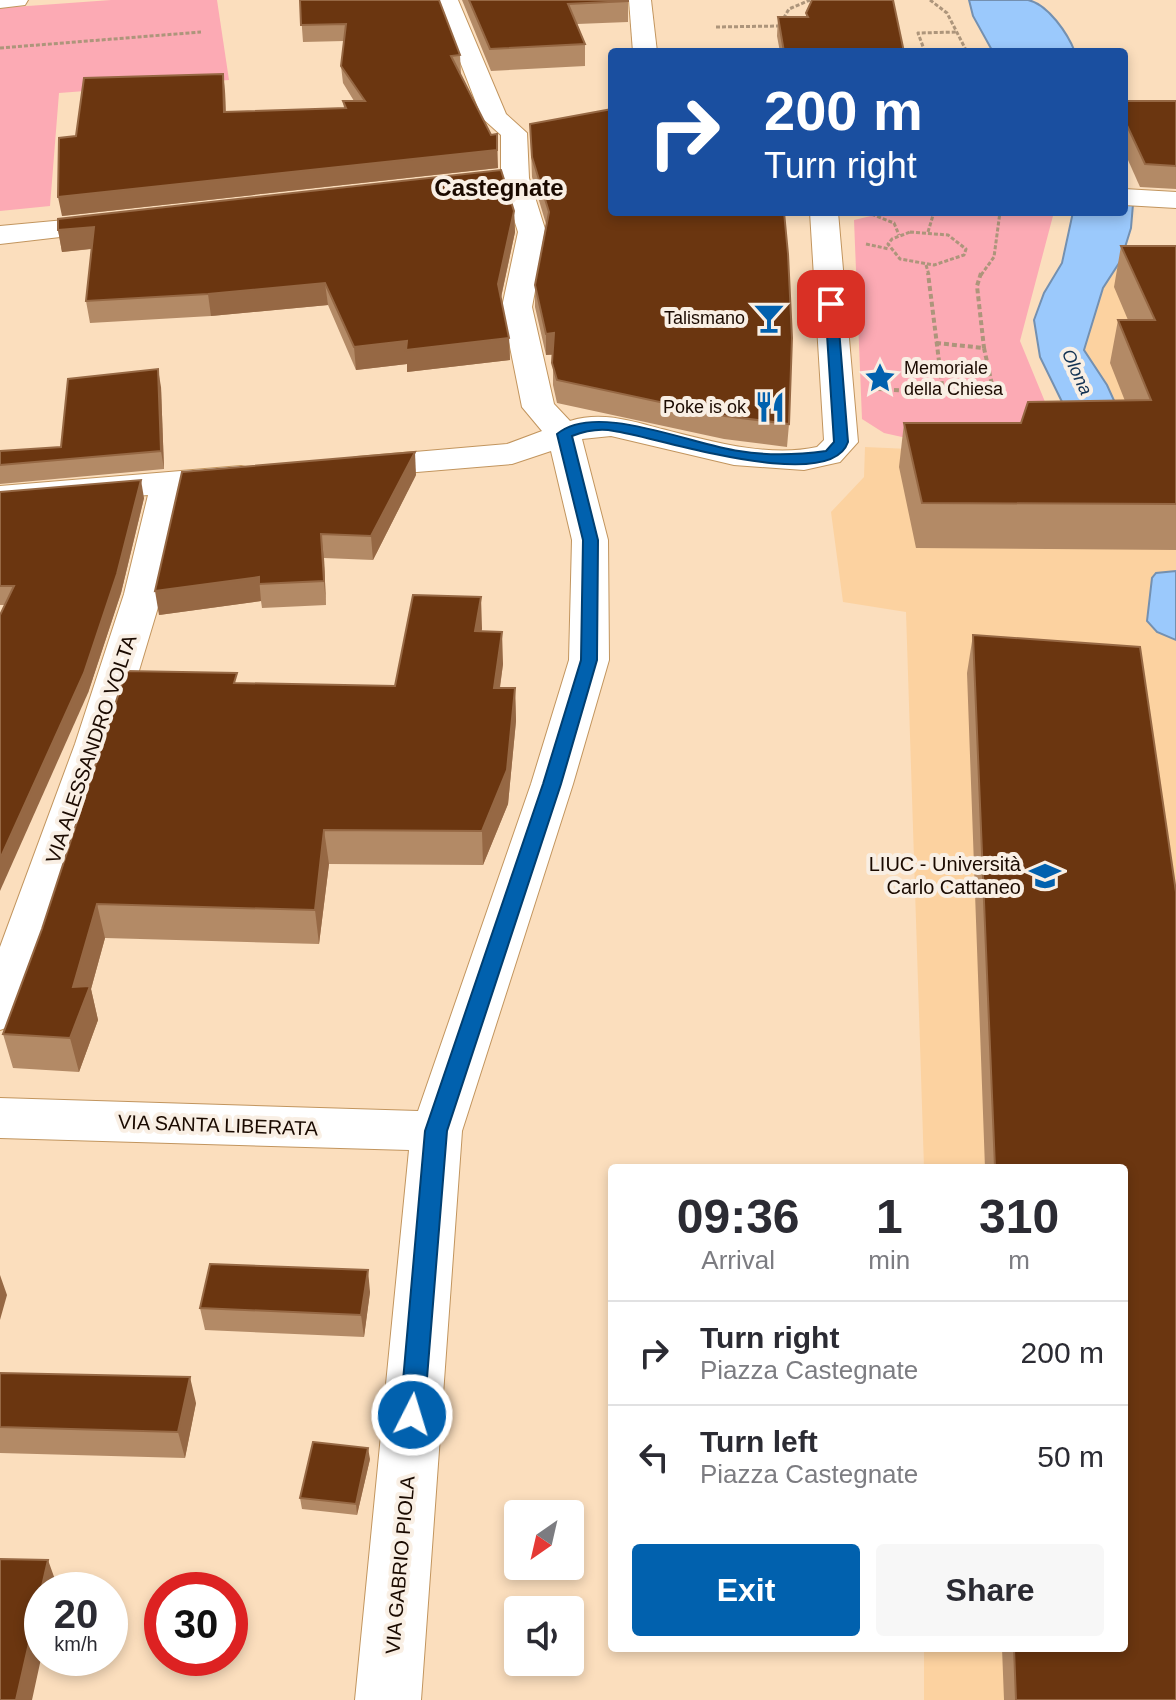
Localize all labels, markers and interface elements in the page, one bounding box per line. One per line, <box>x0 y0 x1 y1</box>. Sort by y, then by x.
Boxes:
text: 200 m <box>764 79 923 142</box>
icon: right <box>632 80 736 184</box>
text: Turn right <box>764 145 917 186</box>
district label: Castegnate <box>434 174 564 201</box>
pin <box>797 270 865 338</box>
icon: arrive <box>809 282 853 326</box>
bar icon: Talismano <box>752 301 786 335</box>
place label: Talismano <box>664 308 745 328</box>
water label: Olona <box>1058 346 1096 398</box>
place label: Memoriale della Chiesa <box>904 358 1004 399</box>
place icon: Memoriale della Chiesa <box>863 361 897 395</box>
restaurant icon: Poke is ok <box>753 390 787 424</box>
place label: Poke is ok <box>663 397 747 417</box>
street label: VIA ALESSANDRO VOLTA <box>41 631 141 866</box>
place label: LIUC - Università Carlo Cattaneo <box>869 853 1022 898</box>
school or university icon: LIUC - Università Carlo Cattaneo <box>1028 859 1062 893</box>
street label: VIA SANTA LIBERATA <box>118 1111 319 1140</box>
text: 09:36 <box>677 1190 800 1243</box>
text: 1 <box>876 1190 903 1243</box>
text: 310 <box>979 1190 1059 1243</box>
text: Arrival <box>701 1245 775 1275</box>
text: min <box>868 1245 910 1275</box>
text: m <box>1008 1245 1030 1275</box>
text: Turn right <box>700 1321 839 1354</box>
icon: right <box>632 1331 676 1375</box>
text: 200 m <box>1021 1336 1104 1369</box>
text: Piazza Castegnate <box>700 1355 918 1385</box>
position arrow <box>370 1373 454 1457</box>
text: Turn left <box>700 1425 818 1458</box>
icon: left <box>632 1435 676 1479</box>
text: 50 m <box>1037 1440 1104 1473</box>
text: Piazza Castegnate <box>700 1459 918 1489</box>
street label: VIA GABRIO PIOLA <box>381 1474 419 1655</box>
north arrow <box>504 1500 584 1580</box>
map controls <box>504 1500 584 1676</box>
button: Exit <box>632 1544 860 1636</box>
button: Share <box>876 1544 1104 1636</box>
speed limit sign: 30 <box>144 1572 248 1676</box>
text: 20 <box>54 1592 98 1636</box>
button: sound <box>504 1596 584 1676</box>
text: km/h <box>54 1633 98 1655</box>

